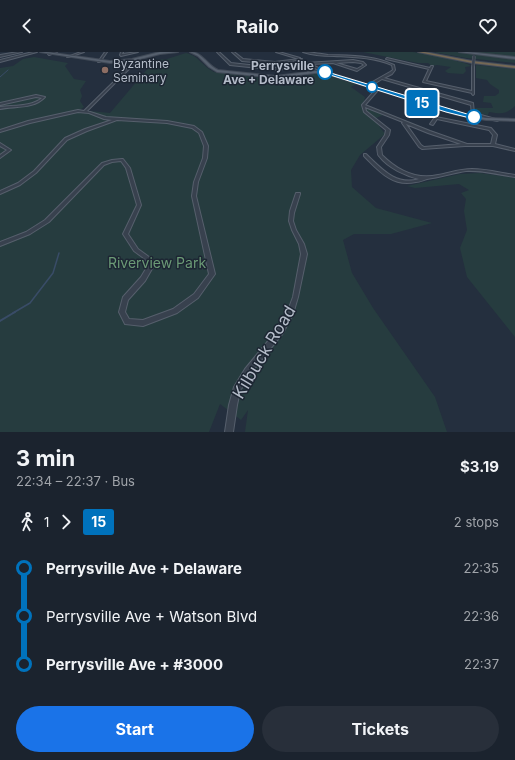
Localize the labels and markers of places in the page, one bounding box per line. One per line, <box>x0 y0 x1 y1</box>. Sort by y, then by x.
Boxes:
place label: Byzantine Seminary <box>113 56 169 85</box>
place label: Perrysville Ave + Delaware <box>223 58 314 87</box>
marker: Perrysville Ave + Delaware <box>317 64 333 80</box>
marker: Byzantine Seminary <box>100 65 110 75</box>
unlabelled marker <box>366 81 378 93</box>
unlabelled marker <box>466 109 482 125</box>

